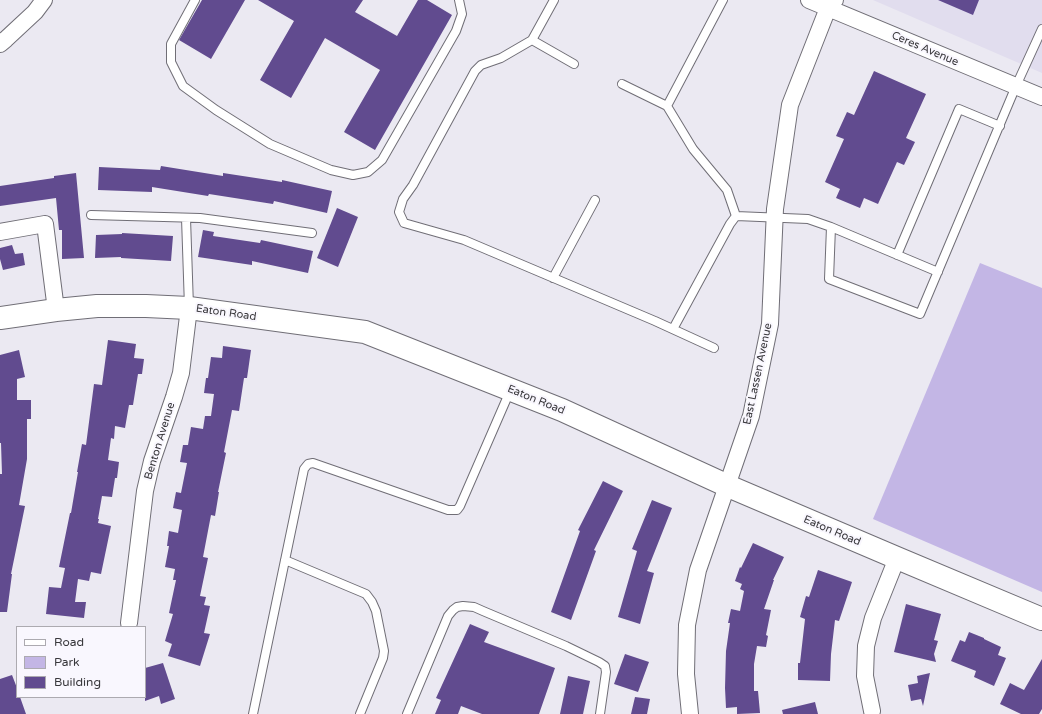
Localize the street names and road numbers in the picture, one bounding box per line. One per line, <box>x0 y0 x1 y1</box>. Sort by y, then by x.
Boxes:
street label: Ceres Avenue <box>890 29 960 69</box>
street label: Eaton Road <box>195 302 257 324</box>
street label: East Lassen Avenue <box>741 322 775 426</box>
street label: Eaton Road <box>505 382 567 418</box>
street label: Benton Avenue <box>142 401 178 481</box>
street label: Eaton Road <box>801 513 863 549</box>

